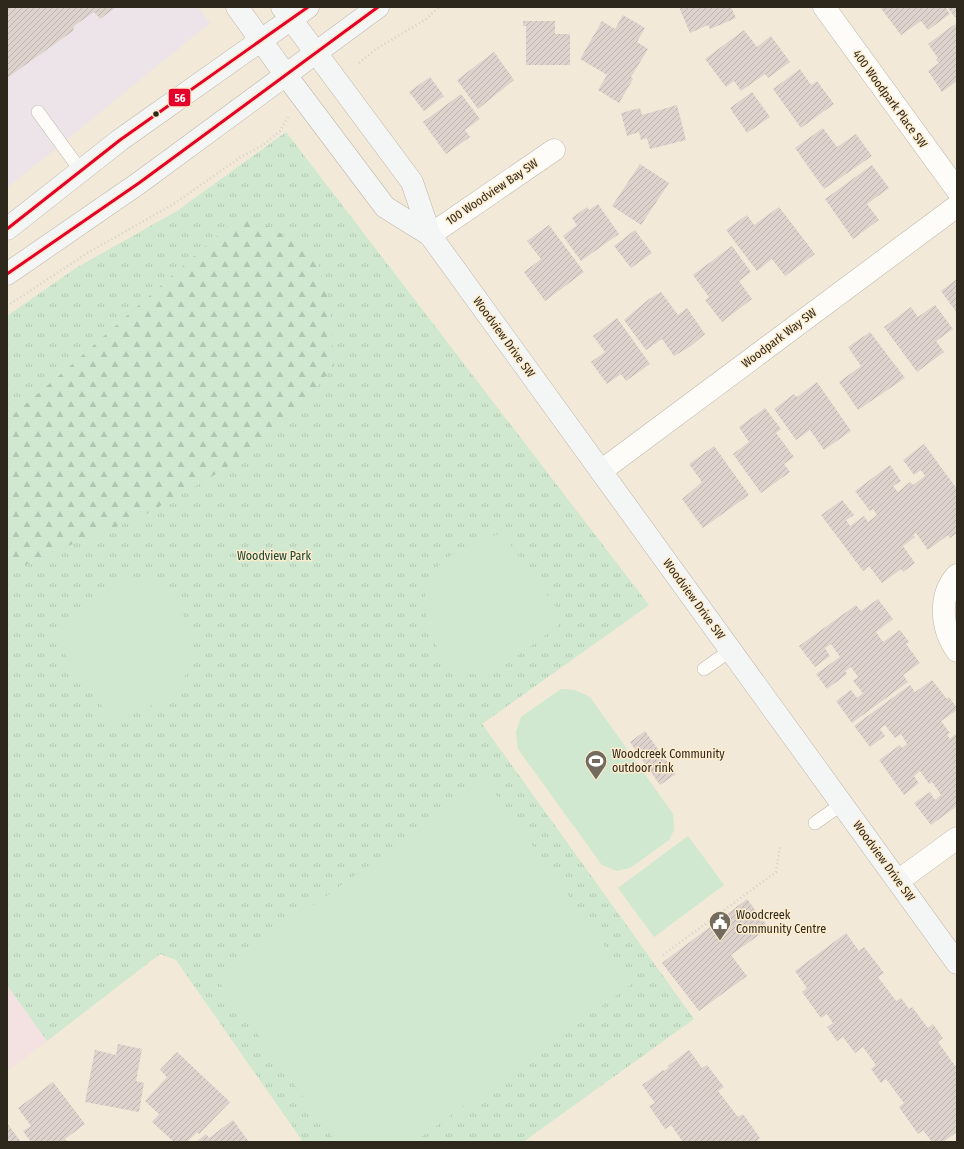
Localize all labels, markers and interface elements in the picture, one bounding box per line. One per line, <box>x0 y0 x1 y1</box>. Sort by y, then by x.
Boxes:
street label: 400 Woodpark Place SW <box>850 47 930 151</box>
line badge: 56 <box>168 88 191 107</box>
text: 56 <box>174 92 186 105</box>
unlabelled marker <box>151 109 161 119</box>
street label: 100 Woodview Bay SW <box>443 156 541 228</box>
street label: Woodview Drive SW <box>470 294 538 380</box>
street label: Woodpark Way SW <box>739 305 819 371</box>
park label: Woodview Park <box>237 549 312 563</box>
street label: Woodview Drive SW <box>660 556 728 642</box>
place label: Woodcreek Community outdoor rink <box>612 747 725 775</box>
sports icon: Woodcreek Community outdoor rink <box>583 748 609 781</box>
street label: Woodview Drive SW <box>850 818 918 904</box>
place label: Woodcreek Community Centre <box>736 908 826 936</box>
public building icon: Woodcreek Community Centre <box>707 909 733 942</box>

